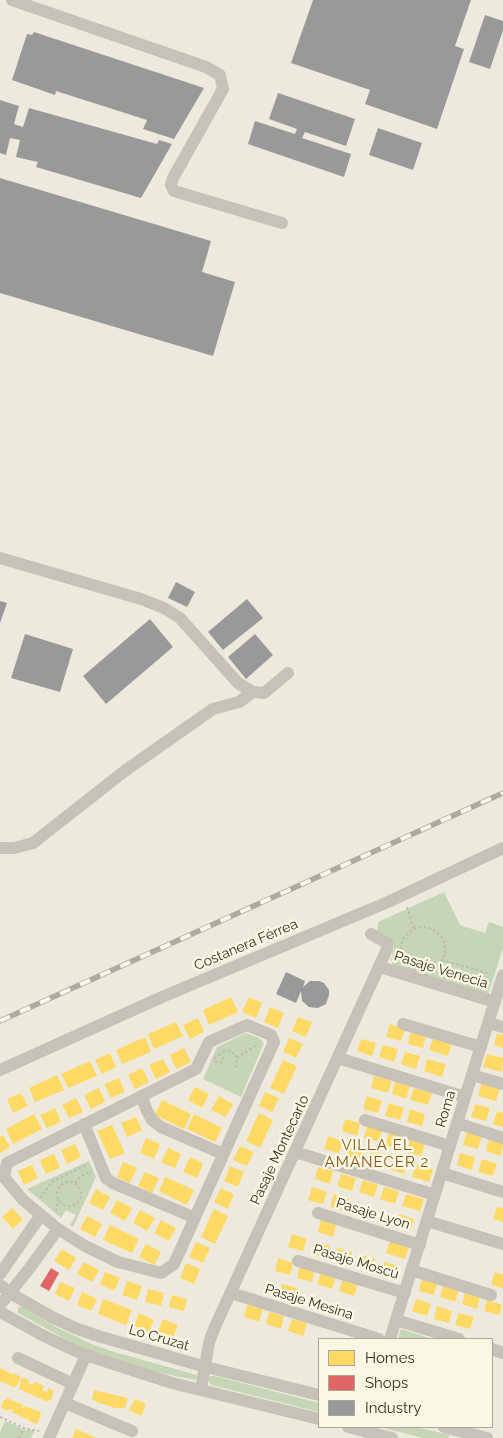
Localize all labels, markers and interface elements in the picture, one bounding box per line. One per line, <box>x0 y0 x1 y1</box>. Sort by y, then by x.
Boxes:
street label: Costanera Férrea <box>192 916 300 974</box>
street label: Pasaje Venecia <box>392 948 490 992</box>
street label: Roma <box>432 1088 460 1130</box>
street label: Pasaje Montecarlo <box>247 1092 313 1208</box>
district label: VILLA EL AMANECER 2 <box>323 1136 431 1171</box>
street label: Pasaje Lyon <box>334 1195 412 1233</box>
street label: Pasaje Moscú <box>311 1241 401 1283</box>
street label: Pasaje Mesina <box>263 1281 355 1323</box>
street label: Lo Cruzat <box>127 1321 191 1355</box>
legend <box>318 1338 493 1428</box>
text: Homes <box>365 1349 415 1367</box>
text: Shops <box>365 1374 408 1392</box>
text: Industry <box>365 1399 421 1417</box>

